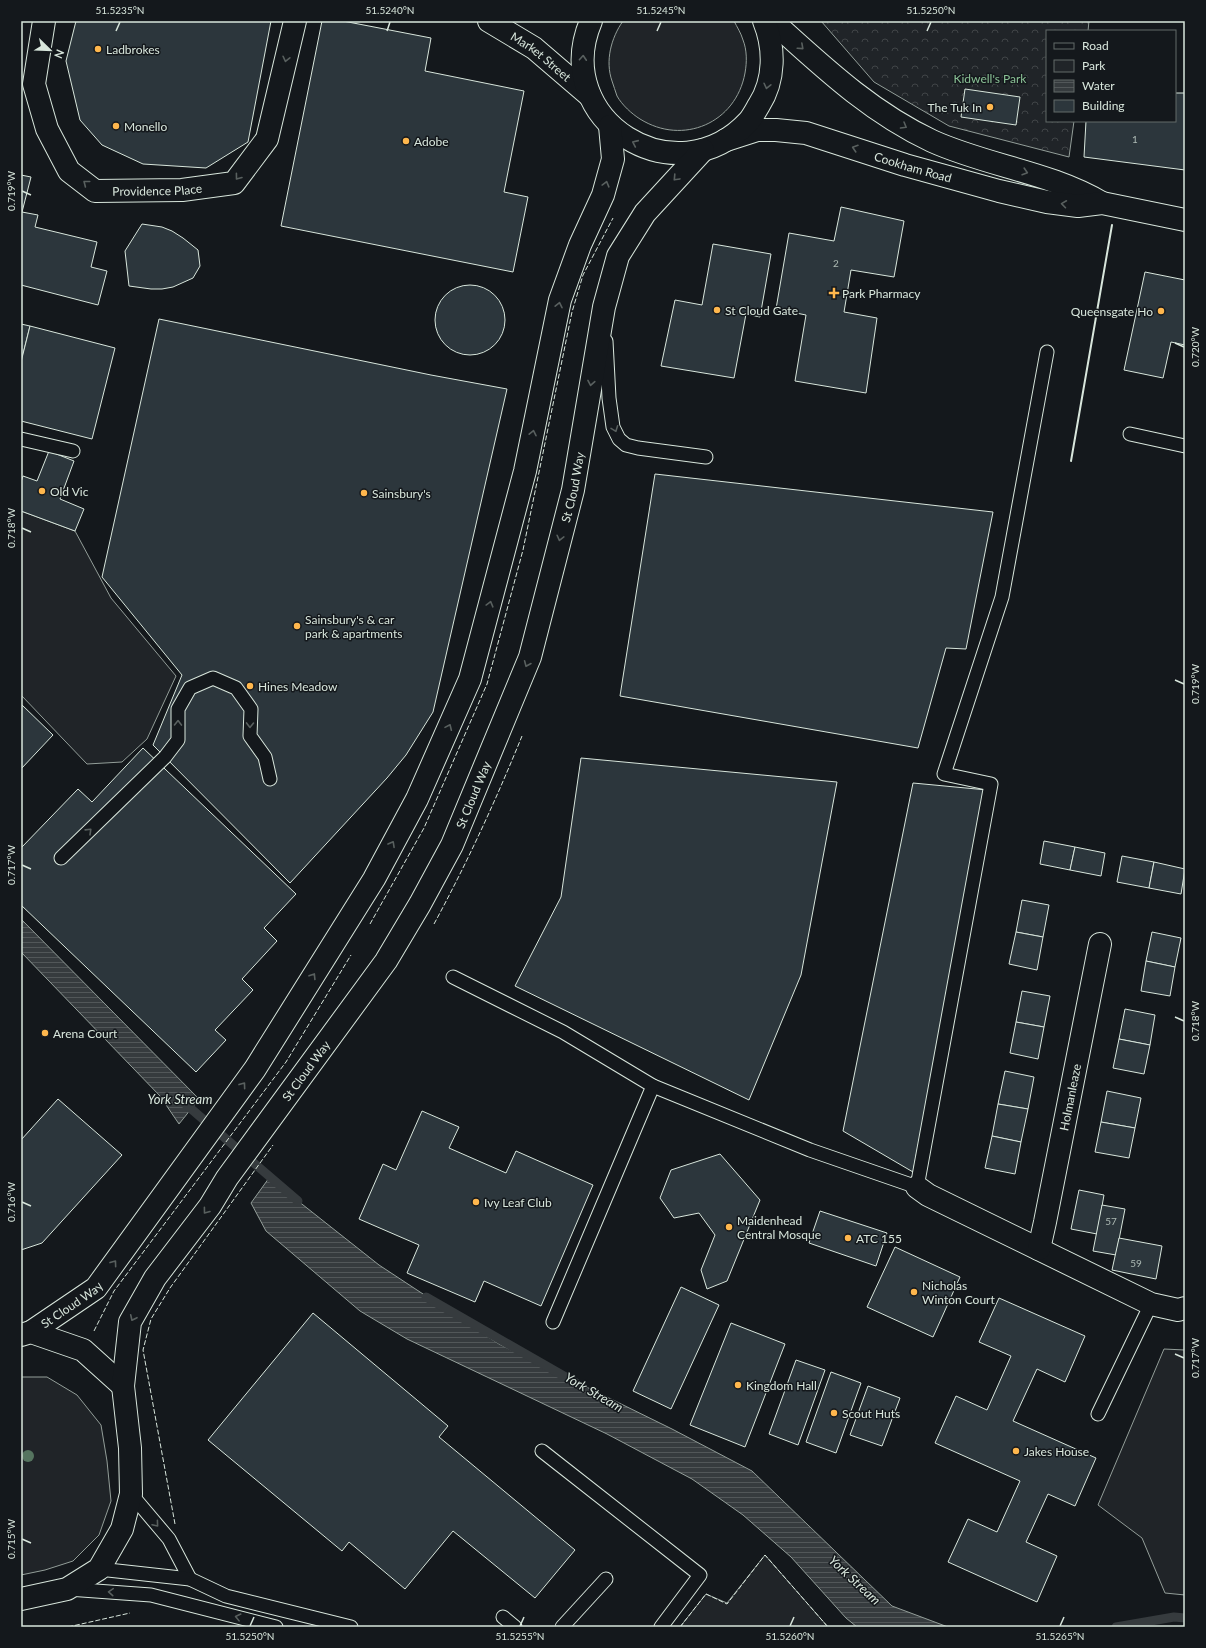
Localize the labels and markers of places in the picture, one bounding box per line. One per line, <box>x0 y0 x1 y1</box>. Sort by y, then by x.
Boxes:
place label: Ladbrokes <box>106 42 160 57</box>
marker: Ladbrokes <box>93 44 103 54</box>
place label: The Tuk In <box>928 100 982 115</box>
marker: The Tuk In <box>985 102 995 112</box>
place label: Monello <box>124 119 167 134</box>
marker: Monello <box>111 121 121 131</box>
place label: Adobe <box>414 134 449 149</box>
marker: Adobe <box>401 136 411 146</box>
place label: Park Pharmacy <box>842 286 921 301</box>
marker: Park Pharmacy <box>829 288 839 298</box>
place label: St Cloud Gate <box>725 303 798 318</box>
place label: Queensgate Ho <box>1071 304 1153 319</box>
marker: St Cloud Gate <box>712 305 722 315</box>
marker: Queensgate Ho <box>1156 306 1166 316</box>
place label: Old Vic <box>50 484 89 499</box>
marker: Old Vic <box>37 486 47 496</box>
place label: Sainsbury's <box>372 486 431 501</box>
marker: Sainsbury's <box>359 488 369 498</box>
place label: Sainsbury's & car park & apartments <box>305 612 402 641</box>
marker: Sainsbury's & car park & apartments <box>292 621 302 631</box>
place label: Hines Meadow <box>258 679 338 694</box>
marker: Hines Meadow <box>245 681 255 691</box>
place label: Arena Court <box>53 1026 118 1041</box>
marker: Arena Court <box>40 1028 50 1038</box>
place label: Ivy Leaf Club <box>484 1195 552 1210</box>
marker: Ivy Leaf Club <box>471 1197 481 1207</box>
place label: Maidenhead Central Mosque <box>737 1213 821 1242</box>
marker: Maidenhead Central Mosque <box>724 1222 734 1232</box>
place label: ATC 155 <box>856 1231 902 1246</box>
marker: ATC 155 <box>843 1233 853 1243</box>
place label: Nicholas Winton Court <box>922 1278 995 1307</box>
marker: Nicholas Winton Court <box>909 1287 919 1297</box>
place label: Kingdom Hall <box>746 1378 817 1393</box>
marker: Kingdom Hall <box>733 1380 743 1390</box>
place label: Scout Huts <box>842 1406 900 1421</box>
marker: Scout Huts <box>829 1408 839 1418</box>
place label: Jakes House <box>1024 1444 1089 1459</box>
marker: Jakes House <box>1011 1446 1021 1456</box>

